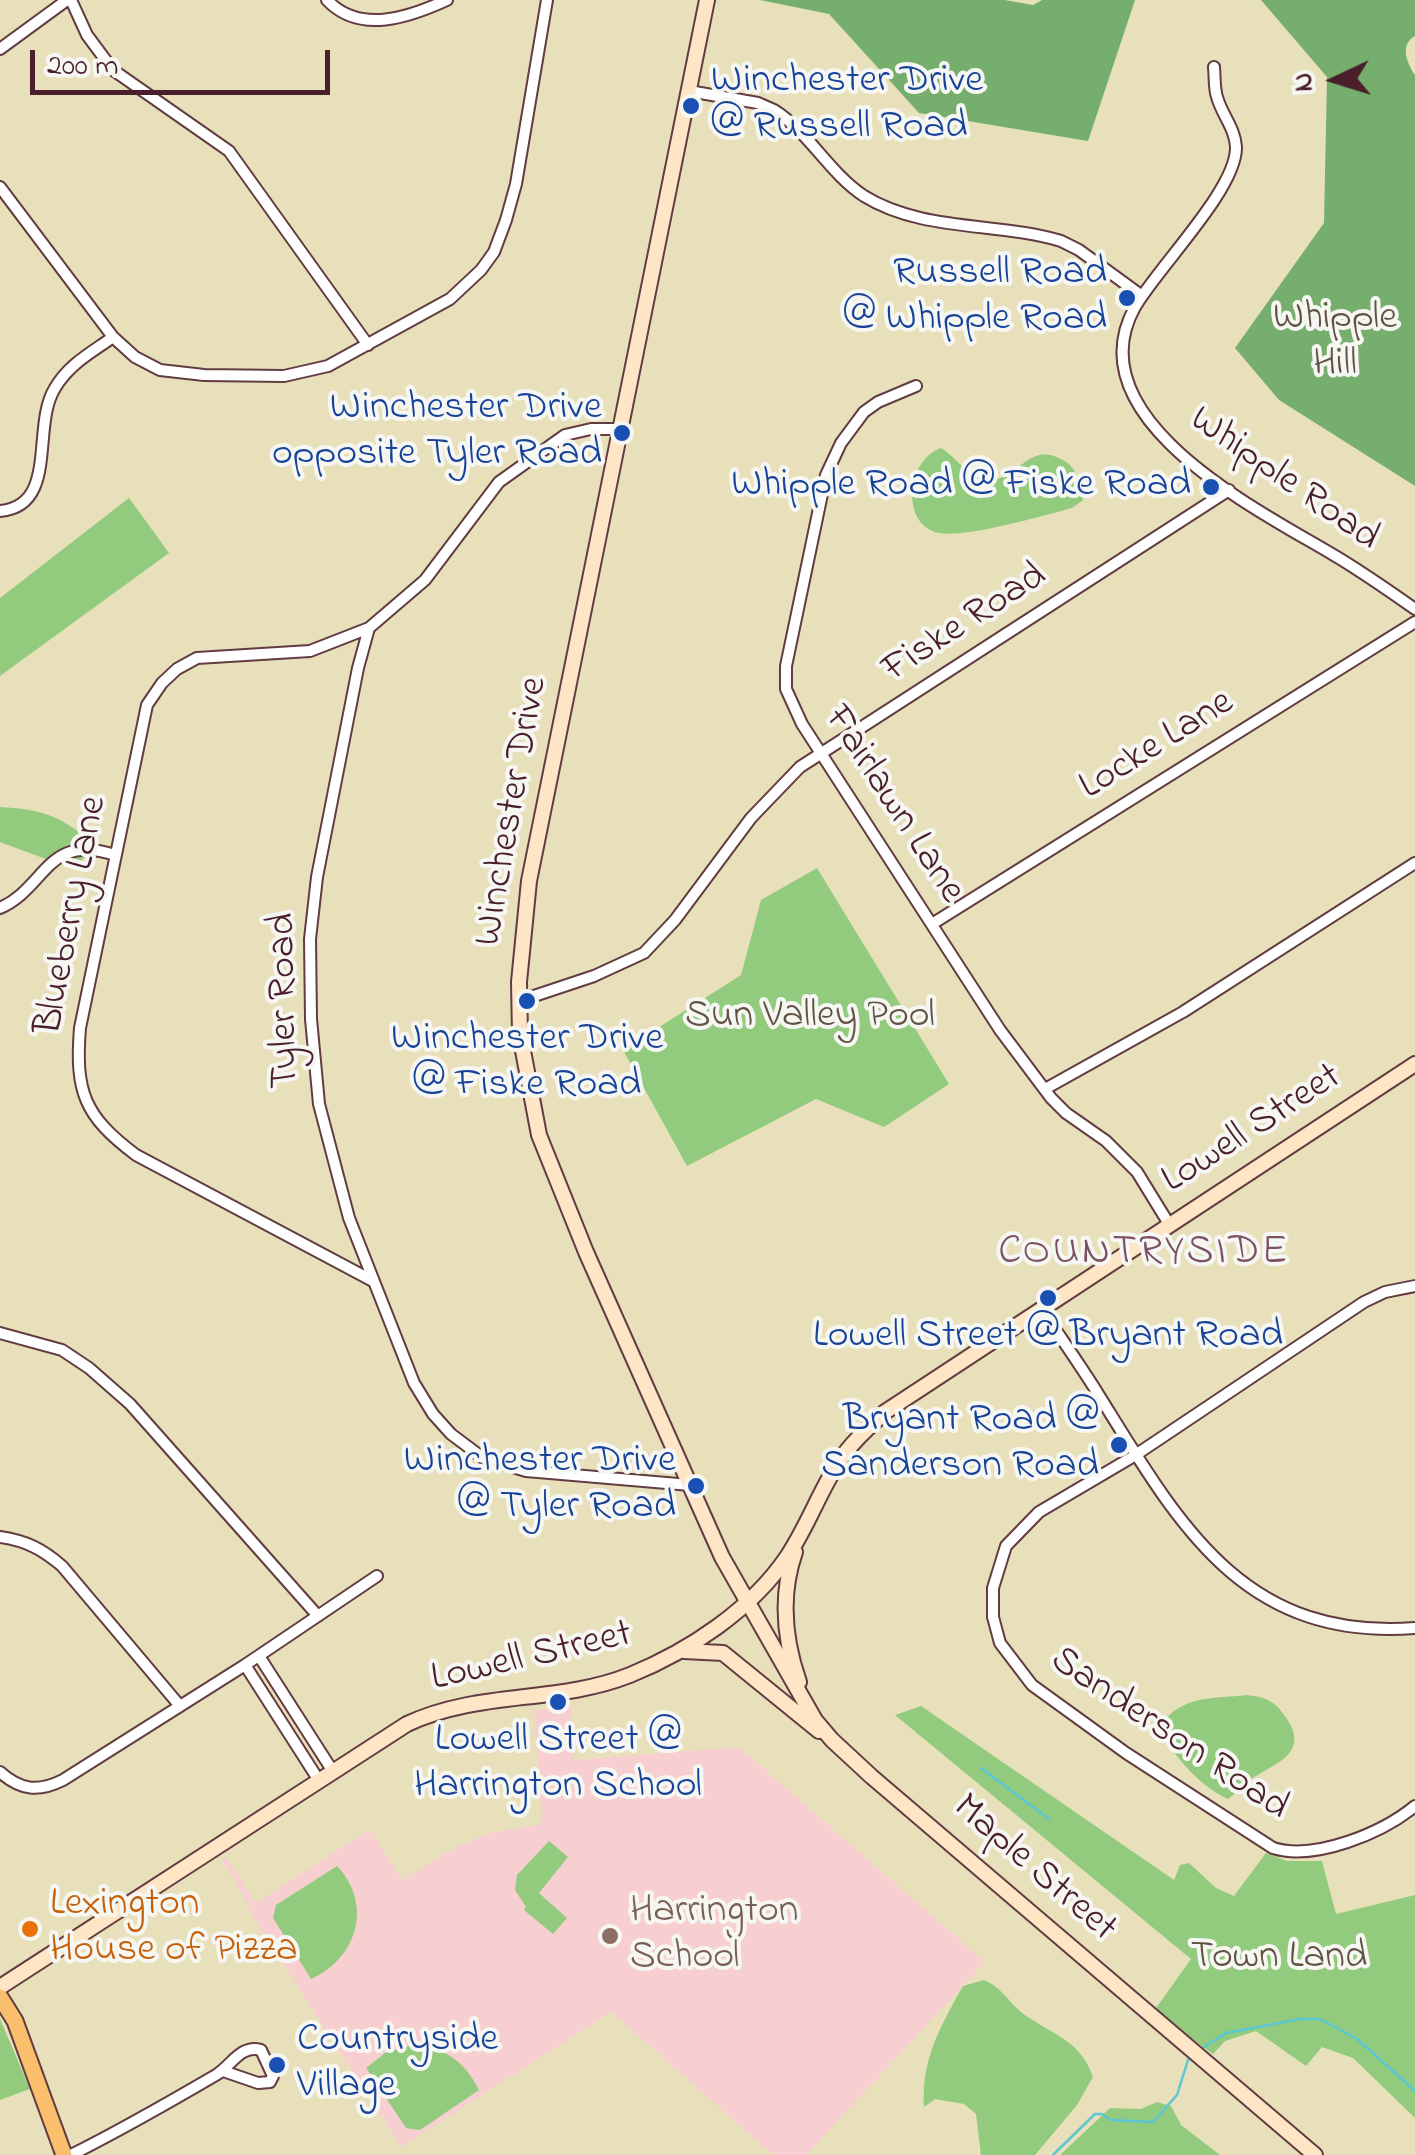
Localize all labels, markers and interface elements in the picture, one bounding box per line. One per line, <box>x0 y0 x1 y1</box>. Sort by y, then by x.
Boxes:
scale bar <box>35 30 335 92</box>
north arrow <box>1285 30 1385 130</box>
text: 200 m <box>47 45 119 89</box>
place label: Winchester Drive @ Russell Road <box>711 59 983 153</box>
text: N <box>1283 71 1326 93</box>
marker: Winchester Drive @ Russell Road <box>680 95 702 117</box>
place label: Russell Road @ Whipple Road <box>843 251 1107 345</box>
marker: Russell Road @ Whipple Road <box>1116 287 1138 309</box>
park label: Whipple Hill <box>1273 296 1397 390</box>
place label: Winchester Drive opposite Tyler Road <box>272 386 602 480</box>
street label: Whipple Road <box>1179 398 1387 564</box>
marker: Winchester Drive opposite Tyler Road <box>611 422 633 444</box>
place label: Whipple Road @ Fiske Road <box>731 463 1191 511</box>
marker: Whipple Road @ Fiske Road <box>1200 476 1222 498</box>
street label: Fiske Road <box>875 554 1057 696</box>
street label: Winchester Drive <box>467 674 561 950</box>
street label: Locke Lane <box>1072 681 1244 813</box>
street label: Fairlawn Lane <box>810 698 974 914</box>
street label: Blueberry Lane <box>27 793 121 1039</box>
street label: Tyler Road <box>261 913 313 1089</box>
marker: Winchester Drive @ Fiske Road <box>516 990 538 1012</box>
park label: Sun Valley Pool <box>685 994 935 1042</box>
place label: Winchester Drive @ Fiske Road <box>391 1017 663 1111</box>
street label: Lowell Street <box>1154 1055 1352 1207</box>
district label: COUNTRYSIDE <box>998 1230 1290 1280</box>
marker: Lowell Street @ Bryant Road <box>1037 1287 1059 1309</box>
place label: Lowell Street @ Bryant Road <box>813 1314 1283 1362</box>
place label: Bryant Road @ Sanderson Road <box>821 1398 1099 1492</box>
marker: Bryant Road @ Sanderson Road <box>1108 1434 1130 1456</box>
place label: Winchester Drive @ Tyler Road <box>404 1439 676 1533</box>
marker: Winchester Drive @ Tyler Road <box>685 1475 707 1497</box>
street label: Lowell Street <box>427 1613 637 1705</box>
street label: Sanderson Road <box>1039 1638 1297 1834</box>
marker: Lowell Street @ Harrington School <box>547 1691 569 1713</box>
place label: Lowell Street @ Harrington School <box>414 1718 702 1812</box>
street label: Maple Street <box>941 1786 1125 1954</box>
place label: Lexington House of Pizza <box>50 1882 298 1976</box>
place label: Harrington School <box>630 1889 799 1983</box>
marker: Lexington House of Pizza <box>19 1918 41 1940</box>
marker: Harrington School <box>599 1925 621 1947</box>
park label: Town Land <box>1191 1935 1367 1983</box>
place label: Countryside Village <box>297 2018 498 2112</box>
marker: Countryside Village <box>266 2054 288 2076</box>

